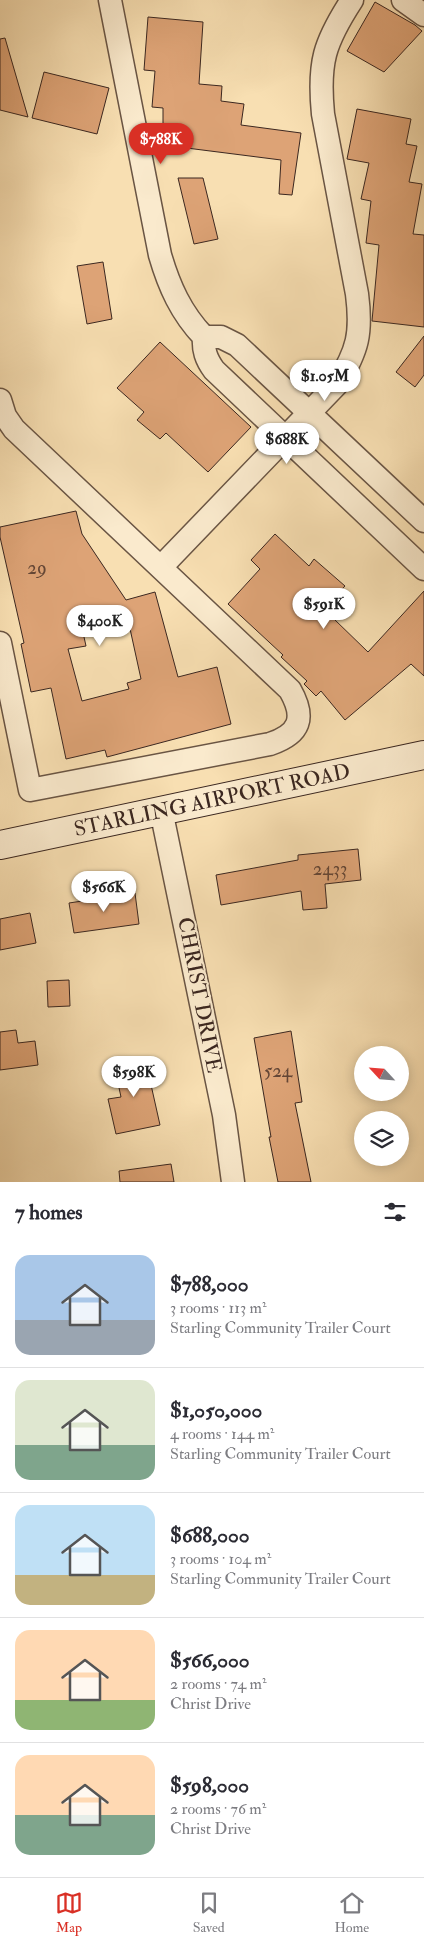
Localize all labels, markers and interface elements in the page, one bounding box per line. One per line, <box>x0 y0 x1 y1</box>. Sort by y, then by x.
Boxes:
pin: $788K <box>126 122 196 165</box>
text: $788K <box>140 129 182 149</box>
pin: $1.05M <box>284 360 366 402</box>
text: $1.05M <box>301 366 349 386</box>
pin: $688K <box>252 422 322 465</box>
text: $688K <box>265 429 309 449</box>
house number: 29 <box>27 556 47 580</box>
pin: $591K <box>289 588 359 630</box>
text: $591K <box>303 594 345 614</box>
pin: $400K <box>65 604 135 647</box>
text: $400K <box>77 611 123 631</box>
street label: STARLING AIRPORT ROAD <box>71 758 353 843</box>
house number: 2433 <box>313 857 347 881</box>
pin: $566K <box>69 870 139 913</box>
text: $566K <box>82 877 126 897</box>
street label: CHRIST DRIVE <box>171 915 228 1075</box>
north arrow <box>354 1046 409 1101</box>
map controls <box>354 1046 409 1166</box>
pin: $598K <box>99 1056 169 1098</box>
house number: 524 <box>264 1059 293 1083</box>
text: $598K <box>113 1062 155 1082</box>
button: layers <box>354 1111 409 1166</box>
icon: filters <box>381 1198 409 1226</box>
text: 7 homes <box>15 1199 82 1226</box>
text: $788,000 <box>170 1271 249 1298</box>
icon: home <box>55 1275 115 1335</box>
text: 3 rooms · 113 m² <box>170 1298 266 1318</box>
text: Starling Community Trailer Court <box>170 1318 391 1338</box>
text: $1,050,000 <box>170 1397 262 1424</box>
icon: home <box>55 1400 115 1460</box>
text: 4 rooms · 144 m² <box>170 1424 274 1444</box>
text: Starling Community Trailer Court <box>170 1444 391 1464</box>
text: $688,000 <box>170 1522 249 1549</box>
icon: home <box>55 1525 115 1585</box>
text: 3 rooms · 104 m² <box>170 1549 271 1569</box>
text: Starling Community Trailer Court <box>170 1569 391 1589</box>
text: $566,000 <box>170 1647 250 1674</box>
icon: home <box>55 1650 115 1710</box>
text: 2 rooms · 74 m² <box>170 1674 266 1694</box>
text: Christ Drive <box>170 1694 251 1714</box>
text: $598,000 <box>170 1772 249 1799</box>
icon: home <box>55 1775 115 1835</box>
text: 2 rooms · 76 m² <box>170 1799 266 1819</box>
text: Christ Drive <box>170 1819 251 1839</box>
tab: Map <box>55 1889 83 1936</box>
tab: Saved <box>193 1889 225 1936</box>
tab: Home <box>334 1889 369 1936</box>

